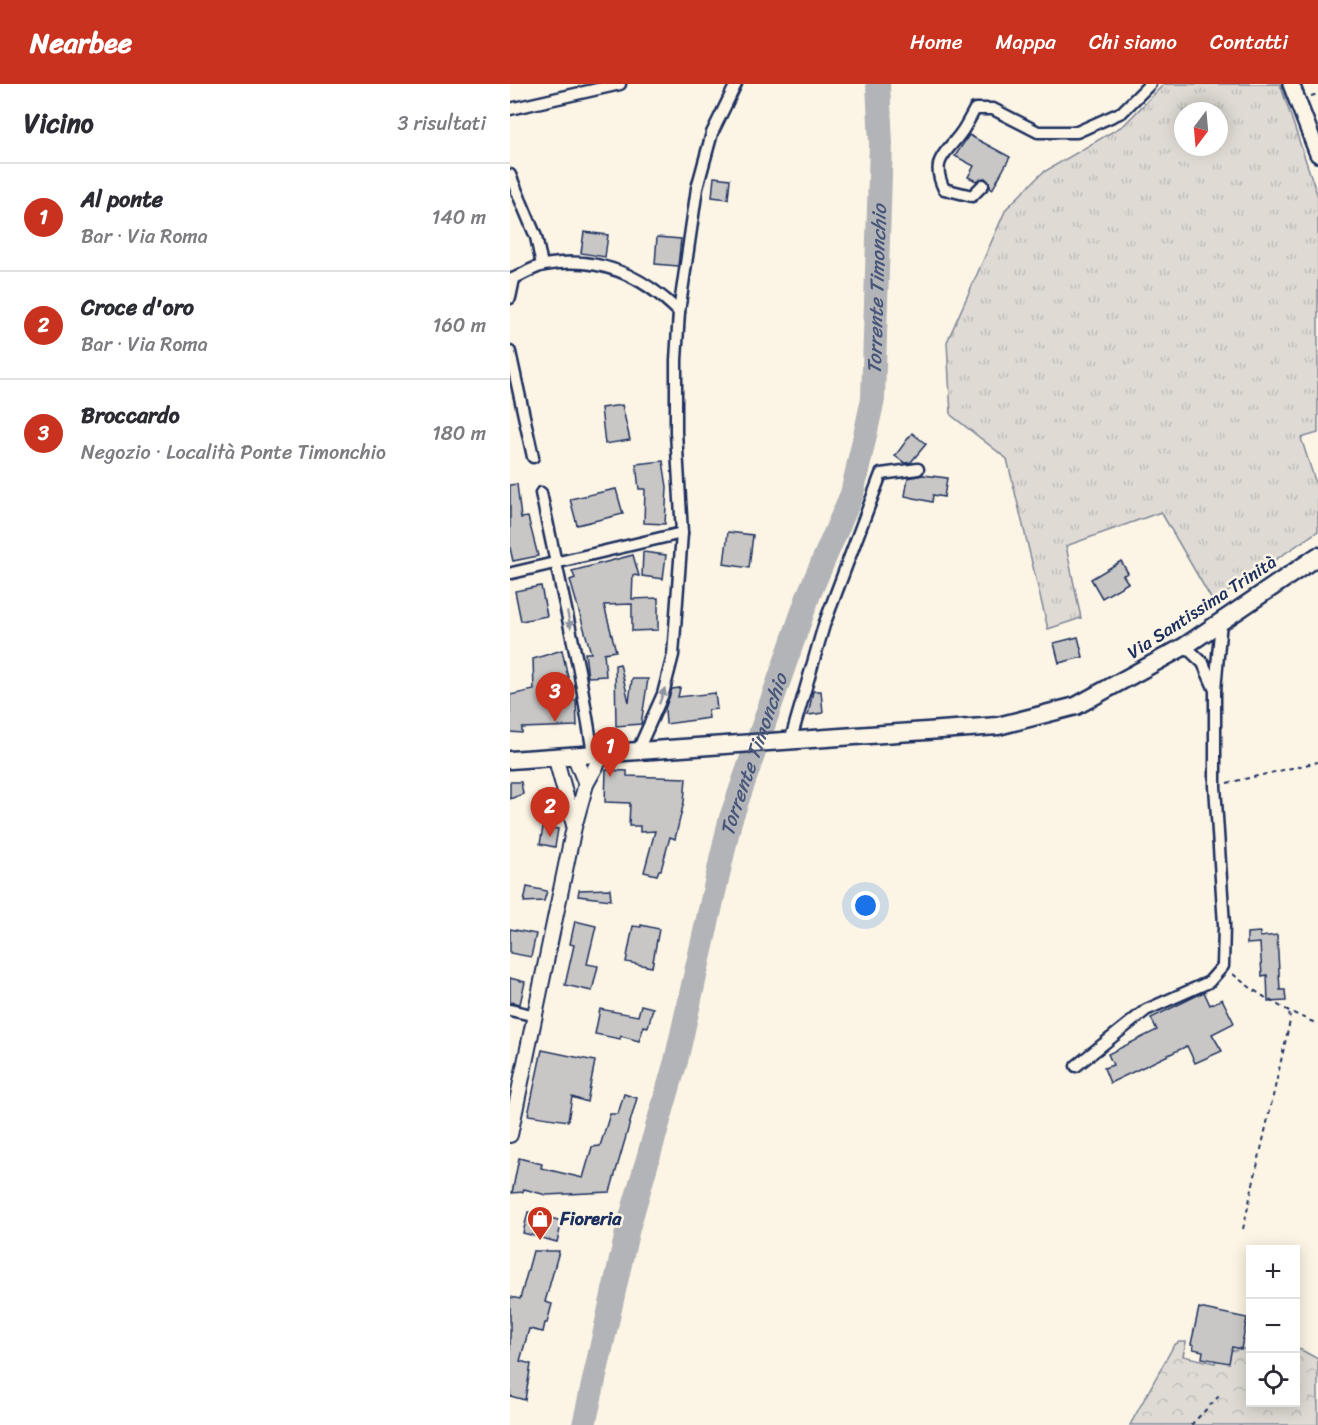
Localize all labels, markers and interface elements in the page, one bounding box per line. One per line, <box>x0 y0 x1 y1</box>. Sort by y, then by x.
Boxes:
text: Nearbee <box>30 18 132 67</box>
text: Home <box>910 23 962 61</box>
text: Mappa <box>995 23 1056 61</box>
text: Chi siamo <box>1089 23 1177 61</box>
text: Contatti <box>1210 23 1288 61</box>
text: Vicino <box>24 100 94 146</box>
north arrow <box>1174 102 1228 156</box>
text: 3 risultati <box>397 106 486 141</box>
text: Al ponte <box>81 180 163 219</box>
text: 1 <box>39 200 48 235</box>
text: 140 m <box>432 200 486 235</box>
water label: Torrente Timonchio <box>857 202 897 375</box>
text: Bar · Via Roma <box>81 219 208 254</box>
text: Croce d'oro <box>81 288 194 327</box>
text: 2 <box>38 308 49 343</box>
text: 160 m <box>433 308 486 343</box>
text: Bar · Via Roma <box>81 327 208 362</box>
text: Broccardo <box>81 396 180 435</box>
text: 3 <box>38 416 49 451</box>
text: 180 m <box>432 416 486 451</box>
text: Negozio · Località Ponte Timonchio <box>81 435 386 470</box>
street label: Via Santissima Trinità <box>1121 546 1283 668</box>
one-way arrow <box>565 611 574 630</box>
water label: Torrente Timonchio <box>710 667 799 839</box>
pin: 3 <box>536 672 574 722</box>
one-way arrow <box>657 687 667 705</box>
pin: 1 <box>590 728 630 777</box>
pin: 2 <box>530 788 570 837</box>
your location <box>851 891 880 920</box>
place label: Fioreria <box>559 1203 622 1235</box>
shop icon: Fioreria <box>525 1204 555 1242</box>
map controls <box>1246 1245 1300 1407</box>
button: + <box>1246 1245 1300 1299</box>
button: − <box>1246 1299 1300 1353</box>
button: locate <box>1246 1353 1300 1407</box>

